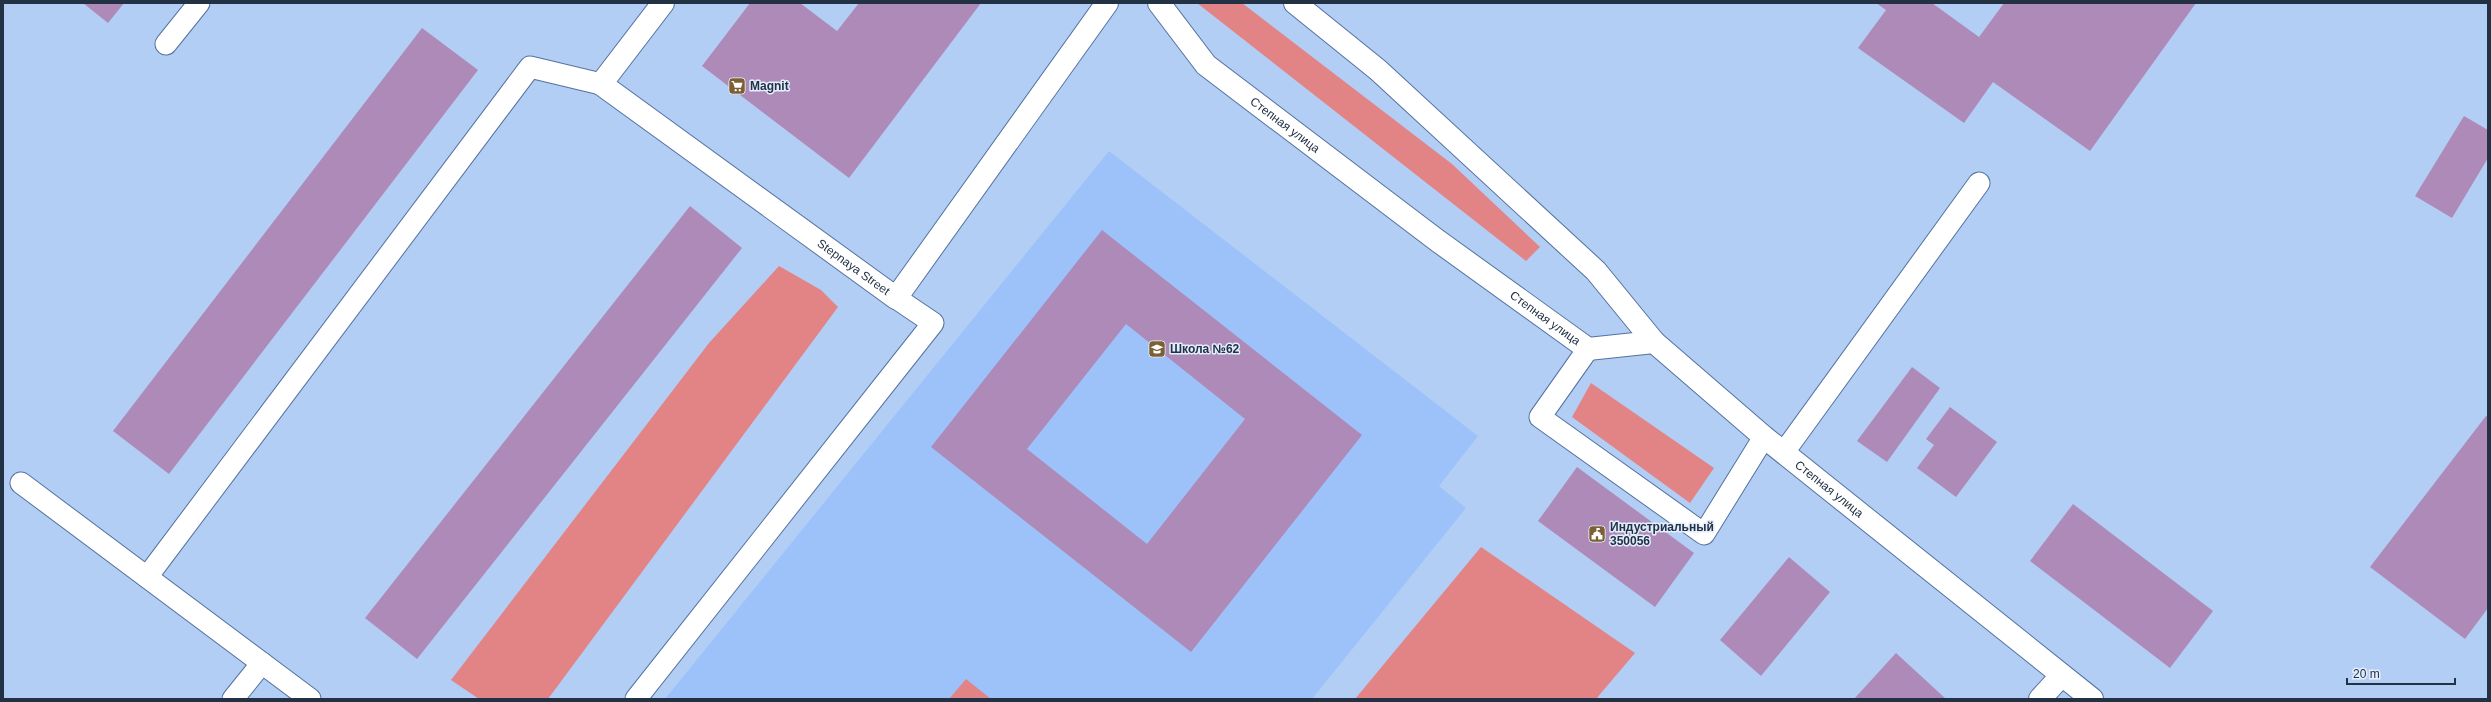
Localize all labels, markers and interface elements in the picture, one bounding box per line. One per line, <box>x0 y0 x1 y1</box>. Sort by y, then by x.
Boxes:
supermarket icon: Magnit <box>727 76 747 96</box>
place label: Magnit <box>750 79 789 93</box>
street label: Степная улица <box>1248 94 1323 156</box>
street label: Stepnaya Street <box>815 236 893 299</box>
street label: Степная улица <box>1507 288 1583 348</box>
school or university icon: Школа №62 <box>1147 339 1167 359</box>
place label: Школа №62 <box>1170 342 1240 356</box>
street label: Степная улица <box>1792 458 1866 521</box>
place label: Индустриальный 350056 <box>1610 520 1714 548</box>
public building icon: Индустриальный 350056 <box>1587 524 1607 544</box>
scale bar <box>2347 660 2455 686</box>
text: 20 m <box>2353 667 2380 681</box>

